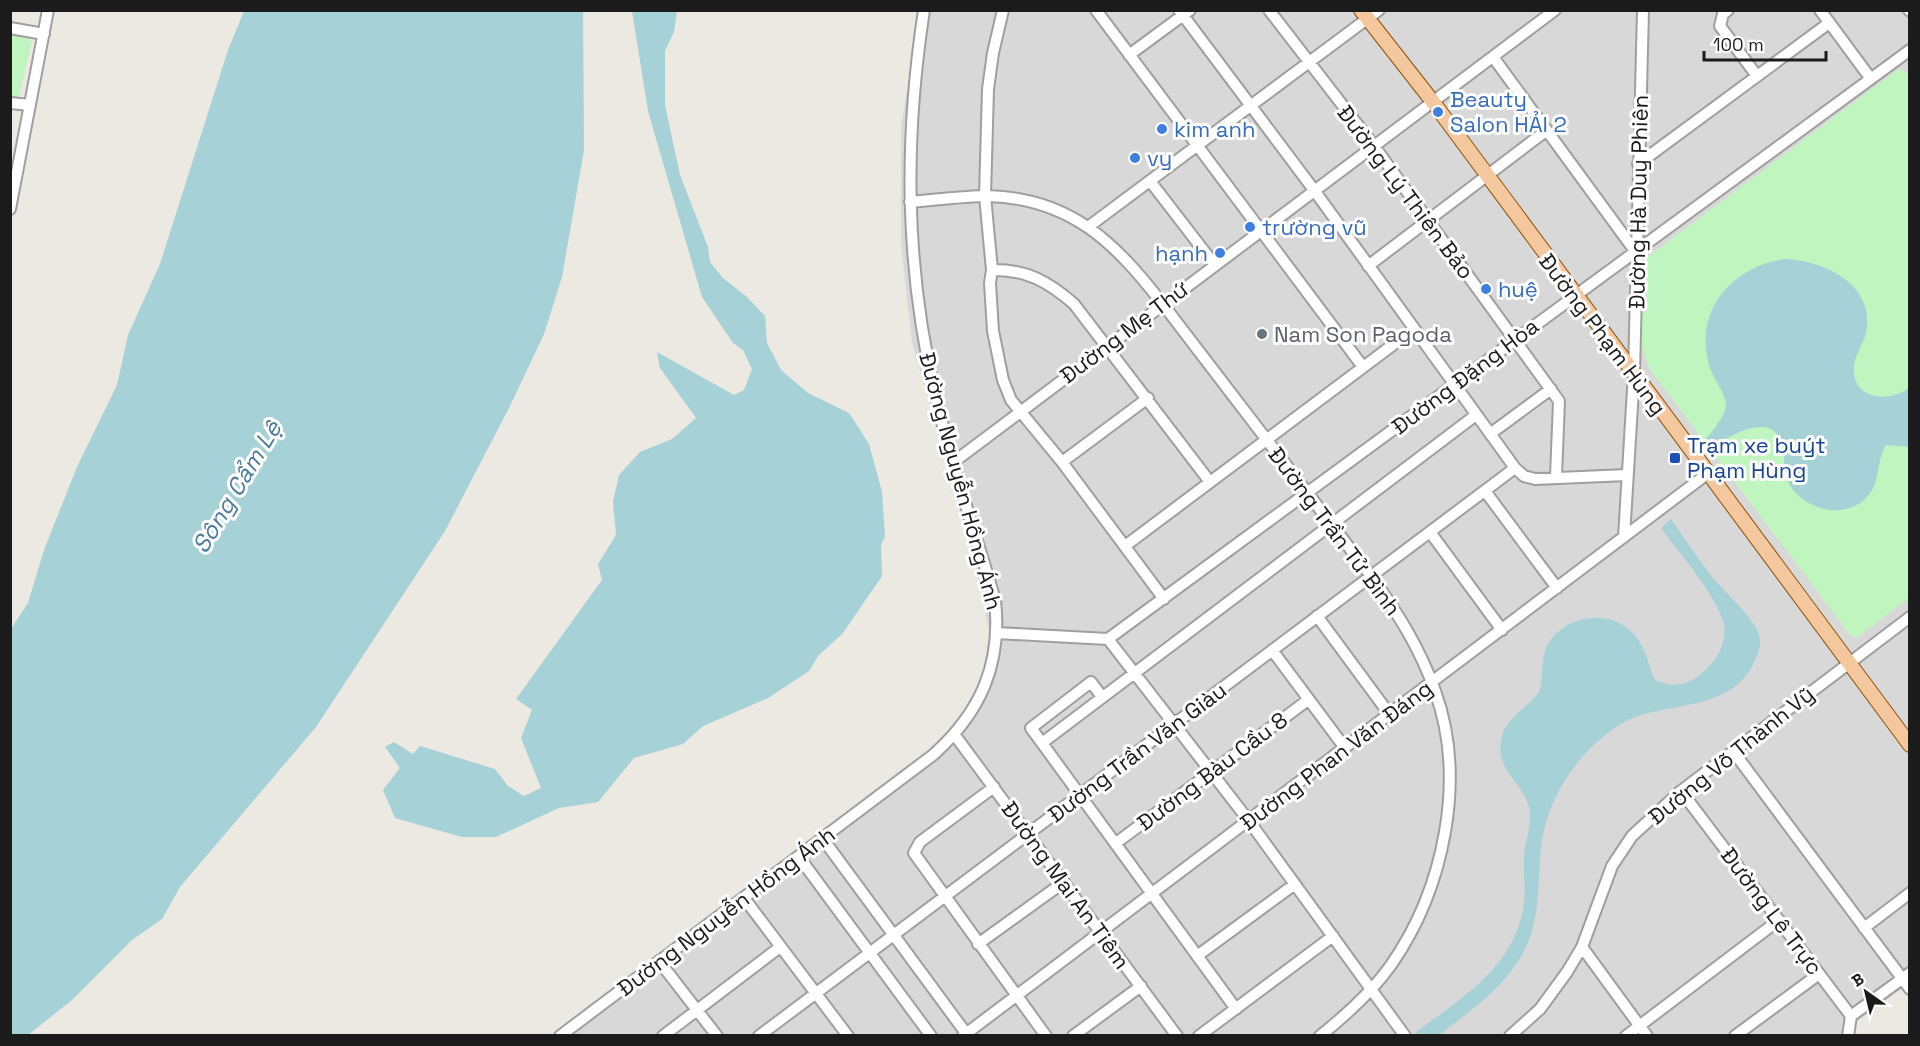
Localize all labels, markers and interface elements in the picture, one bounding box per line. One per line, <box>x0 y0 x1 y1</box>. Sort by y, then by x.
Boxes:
scale bar <box>1704 24 1826 62</box>
text: 100 m <box>1713 33 1764 56</box>
place label: Beauty Salon HẢI 2 <box>1450 85 1567 138</box>
street label: Đường Hà Duy Phiên <box>1622 95 1654 309</box>
street label: Đường Lý Thiên Bảo <box>1331 99 1481 285</box>
marker: Beauty Salon HẢI 2 <box>1431 105 1445 119</box>
place label: kim anh <box>1174 115 1255 143</box>
marker: kim anh <box>1155 122 1169 136</box>
place label: vy <box>1147 144 1172 172</box>
marker: vy <box>1128 151 1142 165</box>
place label: trường vũ <box>1262 213 1367 241</box>
marker: trường vũ <box>1243 220 1257 234</box>
place label: hạnh <box>1155 239 1208 267</box>
marker: hạnh <box>1213 246 1227 260</box>
street label: Đường Phạm Hùng <box>1533 248 1673 420</box>
street label: Đường Mẹ Thứ <box>1054 274 1194 389</box>
place label: huệ <box>1498 275 1538 303</box>
marker: huệ <box>1479 282 1493 296</box>
street label: Đường Đặng Hòa <box>1386 311 1544 440</box>
place label: Nam Son Pagoda <box>1274 320 1452 348</box>
marker: Nam Son Pagoda <box>1255 327 1269 341</box>
street label: Đường Nguyễn Hồng Ánh <box>913 349 1009 613</box>
water label: Sông Cẩm Lệ <box>185 414 289 559</box>
place label: Trạm xe buýt Phạm Hùng <box>1687 431 1826 484</box>
street label: Đường Trần Tử Bình <box>1262 441 1408 621</box>
marker: Trạm xe buýt Phạm Hùng <box>1668 451 1682 465</box>
street label: Đường Phan Văn Đáng <box>1234 674 1438 836</box>
street label: Đường Trần Văn Giàu <box>1042 676 1232 828</box>
street label: Đường Võ Thành Vỹ <box>1642 680 1820 830</box>
street label: Đường Bàu Cầu 8 <box>1131 705 1293 837</box>
street label: Đường Mai An Tiêm <box>996 796 1136 974</box>
street label: Đường Nguyễn Hồng Ánh <box>612 820 840 1002</box>
street label: Đường Lê Trực <box>1715 842 1829 980</box>
north arrow <box>1836 962 1896 1022</box>
text: B <box>1848 968 1868 992</box>

